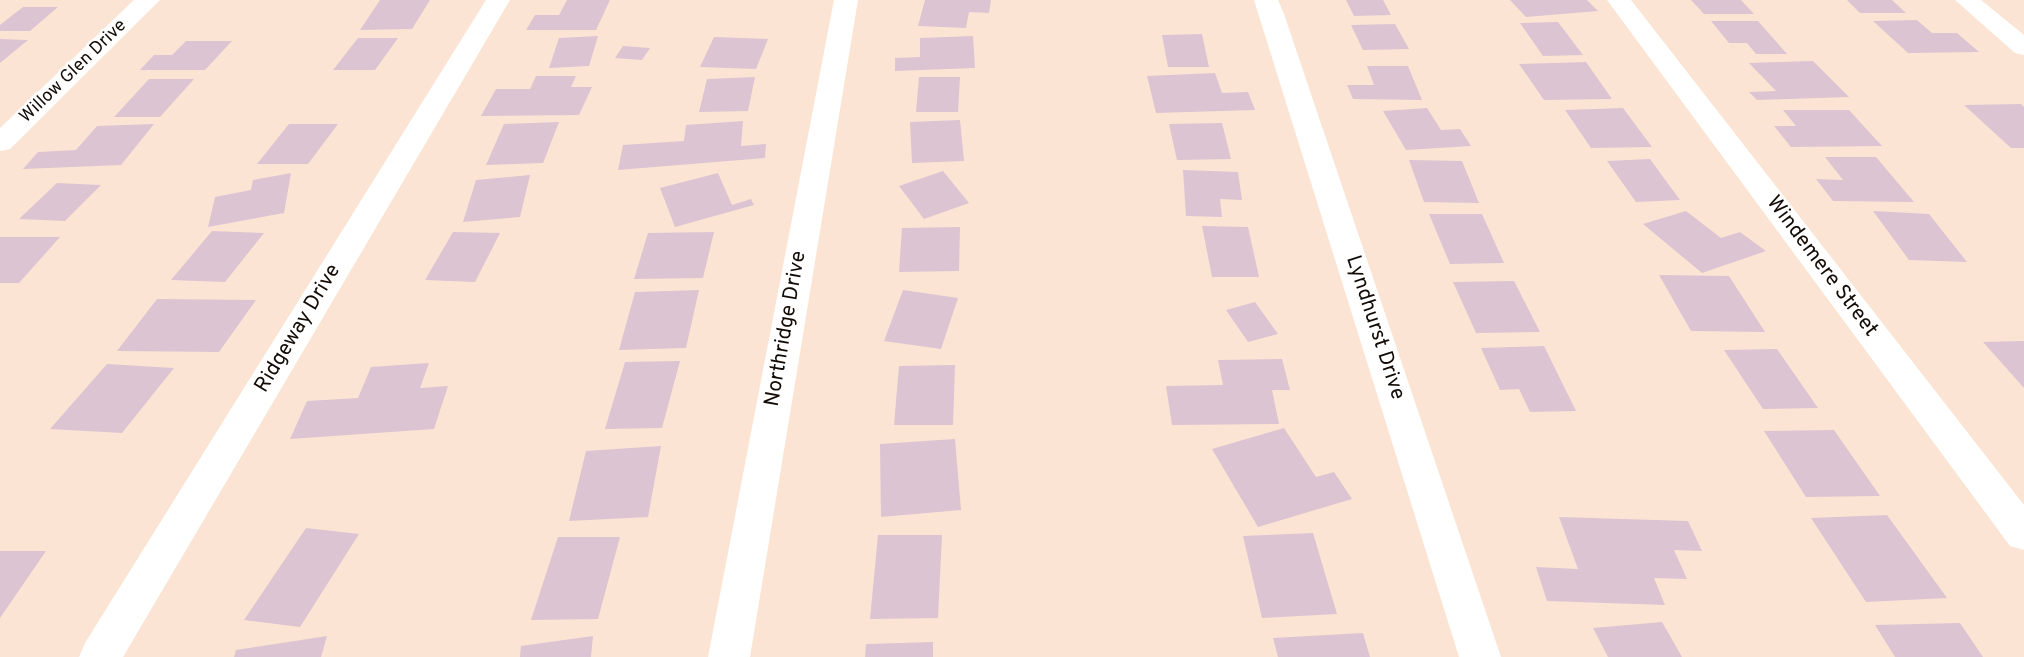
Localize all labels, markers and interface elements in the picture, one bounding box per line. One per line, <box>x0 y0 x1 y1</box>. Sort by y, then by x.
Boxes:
street label: Willow Glen Drive <box>16 16 132 128</box>
street label: Windemere Street <box>1760 192 1882 342</box>
street label: Northridge Drive <box>761 249 813 409</box>
street label: Lyndhurst Drive <box>1339 253 1409 403</box>
street label: Ridgeway Drive <box>251 260 347 398</box>

